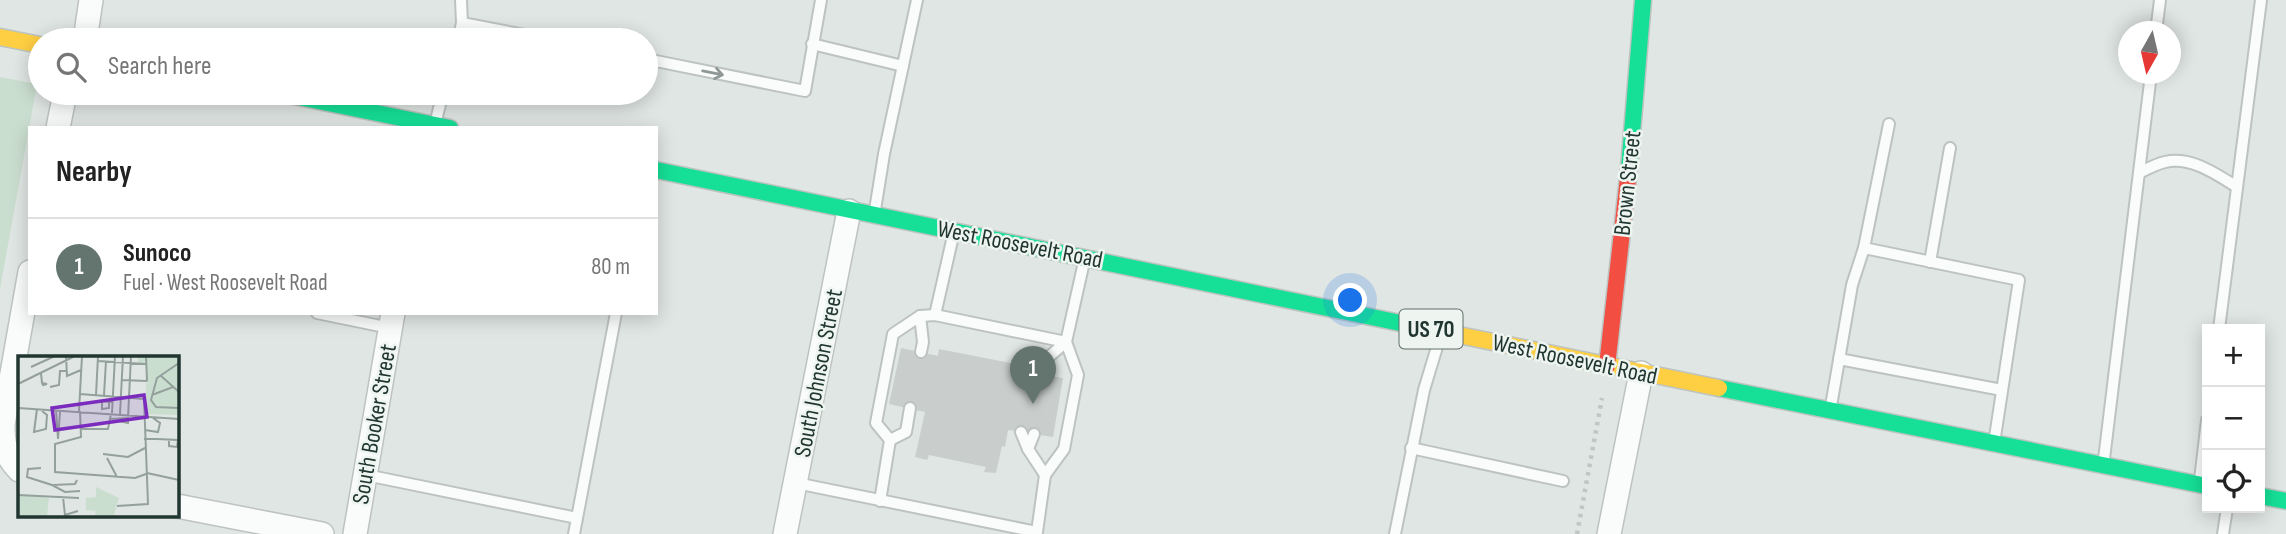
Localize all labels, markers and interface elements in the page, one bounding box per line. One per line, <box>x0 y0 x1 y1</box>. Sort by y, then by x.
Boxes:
north arrow <box>2118 21 2181 84</box>
search box <box>28 28 658 105</box>
icon: search <box>52 48 90 86</box>
text: Search here <box>108 51 211 82</box>
one-way arrow <box>701 66 724 80</box>
street label: Brown Street <box>1608 129 1647 237</box>
text: Nearby <box>56 154 132 190</box>
street label: West Roosevelt Road <box>935 214 1105 275</box>
text: Sunoco <box>123 238 191 269</box>
text: 1 <box>74 253 84 281</box>
text: 80 m <box>591 253 630 281</box>
text: Fuel · West Roosevelt Road <box>123 269 328 297</box>
your location <box>1333 283 1367 317</box>
street label: South Johnson Street <box>788 287 849 459</box>
road number: US 70 <box>1400 310 1462 348</box>
map controls <box>2202 324 2265 513</box>
button: + <box>2202 324 2265 387</box>
street label: West Roosevelt Road <box>1490 328 1660 391</box>
street label: South Booker Street <box>346 342 403 506</box>
pin: 1 <box>1010 346 1056 404</box>
inset map <box>18 356 178 516</box>
button: − <box>2202 387 2265 450</box>
button: locate <box>2202 450 2265 513</box>

